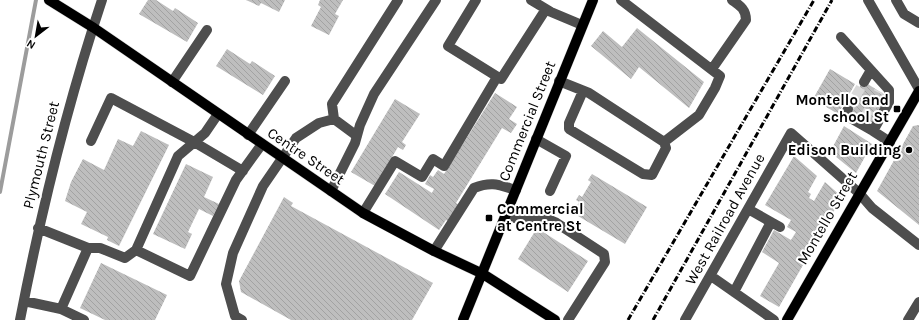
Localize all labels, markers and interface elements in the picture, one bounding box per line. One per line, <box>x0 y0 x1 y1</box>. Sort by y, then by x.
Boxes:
north arrow <box>16 16 56 56</box>
text: N <box>24 37 38 52</box>
street label: Commercial Street <box>495 58 559 184</box>
place label: Montello and school St <box>795 91 889 126</box>
street label: Plymouth Street <box>19 99 63 211</box>
marker: Montello and school St <box>892 104 902 114</box>
street label: Centre Street <box>264 124 348 189</box>
place label: Edison Building <box>788 141 901 159</box>
marker: Edison Building <box>904 145 914 155</box>
street label: West Railroad Avenue <box>681 150 769 288</box>
street label: Montello Street <box>793 168 861 268</box>
place label: Commercial at Centre St <box>497 200 584 235</box>
marker: Commercial at Centre St <box>484 213 494 223</box>

